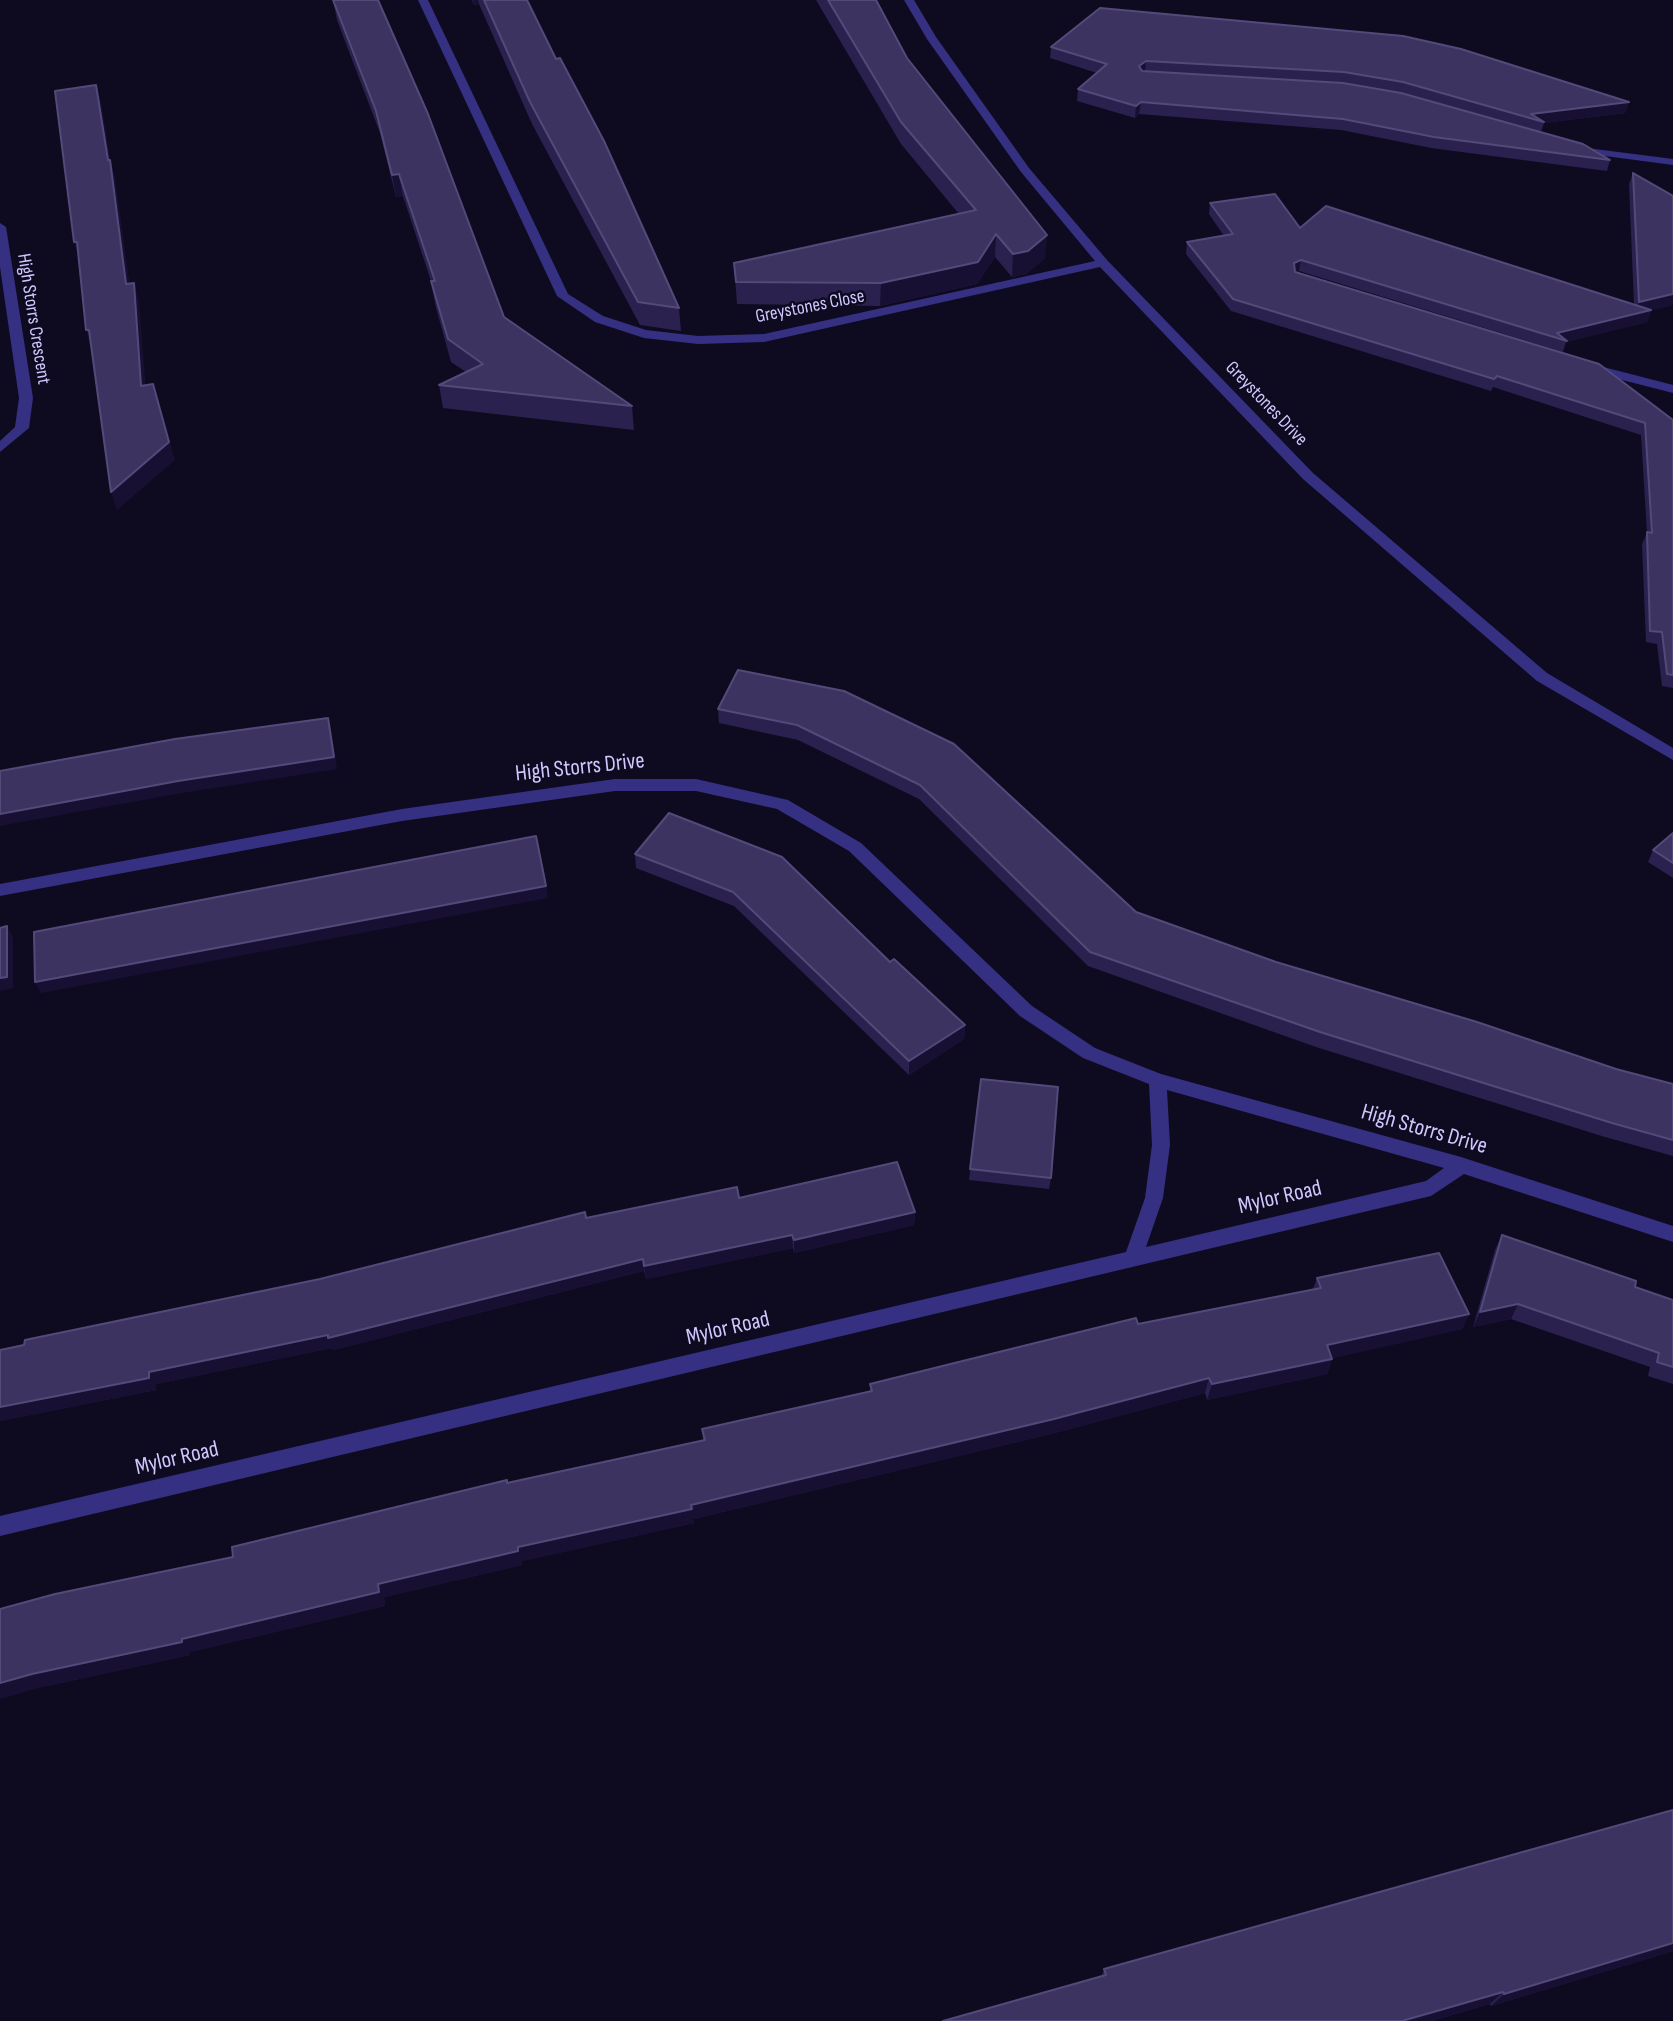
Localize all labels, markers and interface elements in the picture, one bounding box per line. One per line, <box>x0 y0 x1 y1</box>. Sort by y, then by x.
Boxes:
street label: High Storrs Crescent <box>11 252 55 386</box>
street label: Greystones Close <box>754 285 866 329</box>
street label: Greystones Drive <box>1220 357 1312 451</box>
street label: High Storrs Drive <box>514 747 646 789</box>
street label: High Storrs Drive <box>1358 1099 1490 1161</box>
street label: Mylor Road <box>1236 1175 1324 1221</box>
street label: Mylor Road <box>684 1306 772 1352</box>
street label: Mylor Road <box>133 1436 221 1482</box>

